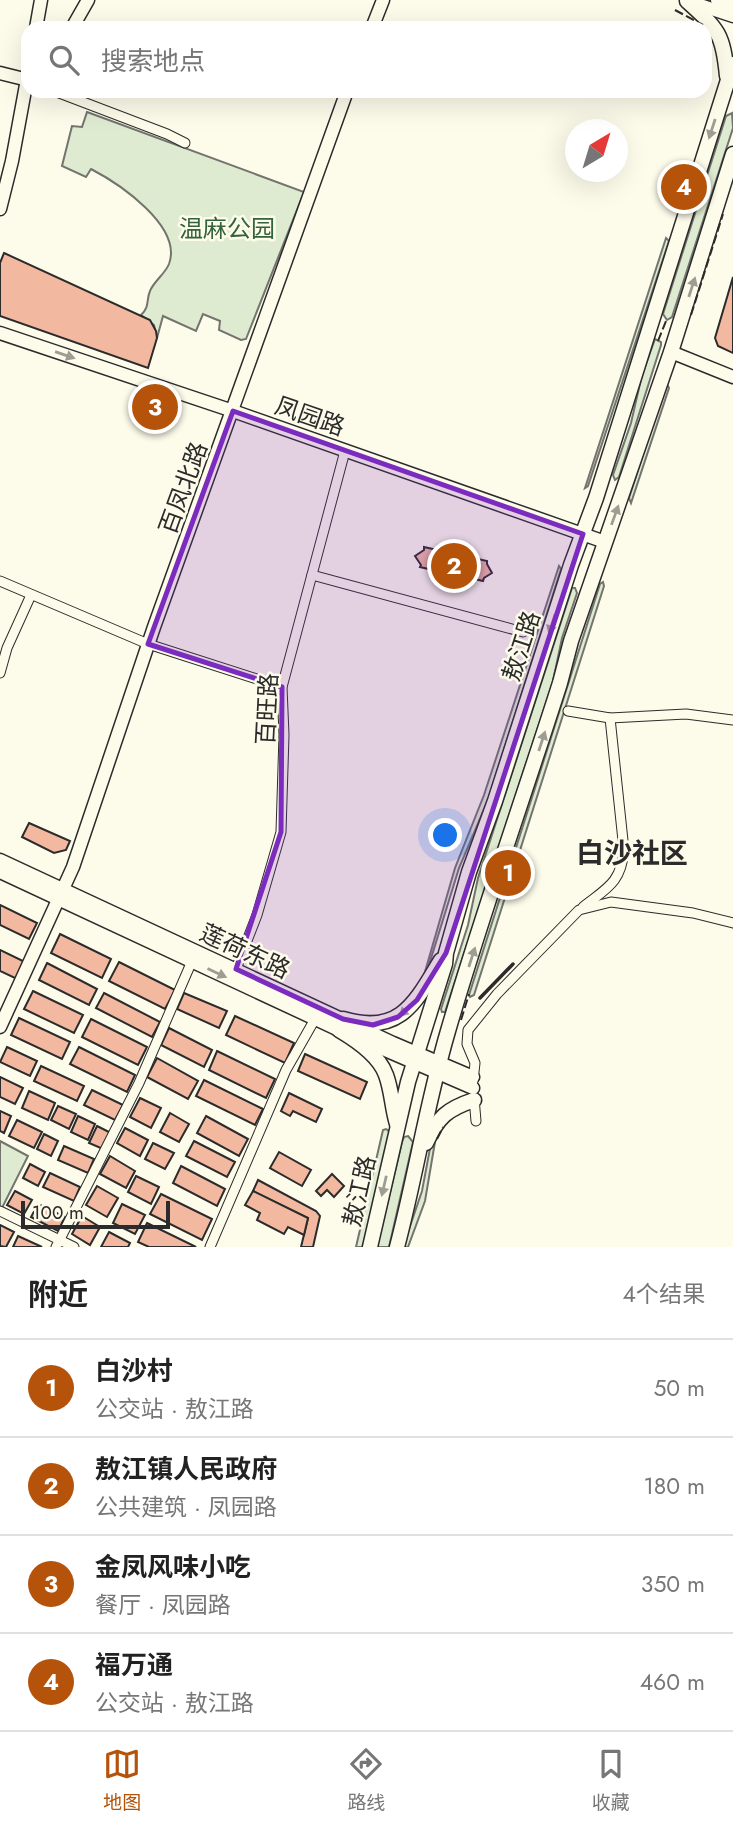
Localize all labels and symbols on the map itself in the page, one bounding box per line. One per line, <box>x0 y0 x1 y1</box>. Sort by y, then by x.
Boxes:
one-way arrow <box>706 118 717 139</box>
north arrow <box>565 119 628 182</box>
pin: 4 <box>661 161 707 213</box>
park label: 温麻公园 <box>179 211 275 246</box>
one-way arrow <box>687 276 697 297</box>
one-way arrow <box>54 350 75 360</box>
pin: 3 <box>132 381 178 433</box>
street label: 凤园路 <box>270 388 350 444</box>
street label: 百凤北路 <box>150 437 216 539</box>
one-way arrow <box>610 504 621 525</box>
pin: 2 <box>431 540 477 592</box>
street label: 敖江路 <box>493 606 549 686</box>
one-way arrow <box>546 613 557 634</box>
street label: 百旺路 <box>248 672 286 746</box>
one-way arrow <box>537 730 547 751</box>
your location <box>428 818 462 852</box>
district label: 白沙社区 <box>576 833 688 874</box>
pin: 1 <box>485 847 531 899</box>
street label: 莲荷东路 <box>194 915 296 987</box>
one-way arrow <box>467 947 477 968</box>
one-way arrow <box>207 967 227 979</box>
one-way arrow <box>399 1000 416 1017</box>
street label: 敖江路 <box>334 1152 384 1230</box>
one-way arrow <box>378 1175 389 1197</box>
scale bar <box>21 1198 170 1230</box>

